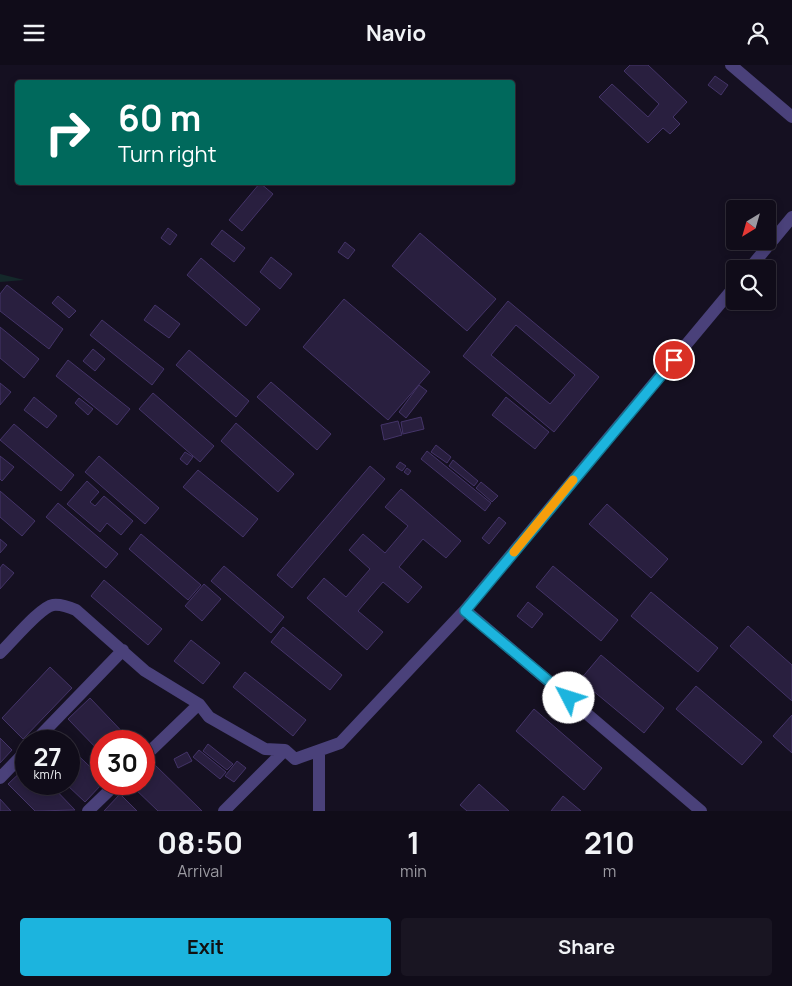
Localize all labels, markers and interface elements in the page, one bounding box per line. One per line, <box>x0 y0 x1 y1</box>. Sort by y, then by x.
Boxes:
text: Navio <box>366 18 426 48</box>
icon: menu <box>20 19 48 47</box>
icon: person <box>744 19 772 47</box>
text: 60 m <box>118 94 201 142</box>
icon: right <box>35 100 100 165</box>
text: Turn right <box>118 139 216 169</box>
north arrow <box>726 200 776 250</box>
map controls <box>726 200 776 310</box>
button: search <box>726 260 776 310</box>
pin <box>653 339 695 381</box>
icon: arrive <box>660 346 688 374</box>
position arrow <box>542 671 594 723</box>
speed limit sign: 30 <box>90 730 155 795</box>
text: 27 <box>33 739 62 774</box>
text: km/h <box>34 766 61 783</box>
text: 08:50 <box>157 822 243 863</box>
text: 1 <box>407 822 420 863</box>
text: 210 <box>584 822 635 863</box>
text: Arrival <box>177 860 223 882</box>
text: min <box>400 860 427 882</box>
text: m <box>603 860 616 882</box>
button: Exit <box>20 918 391 976</box>
button: Share <box>401 918 772 976</box>

